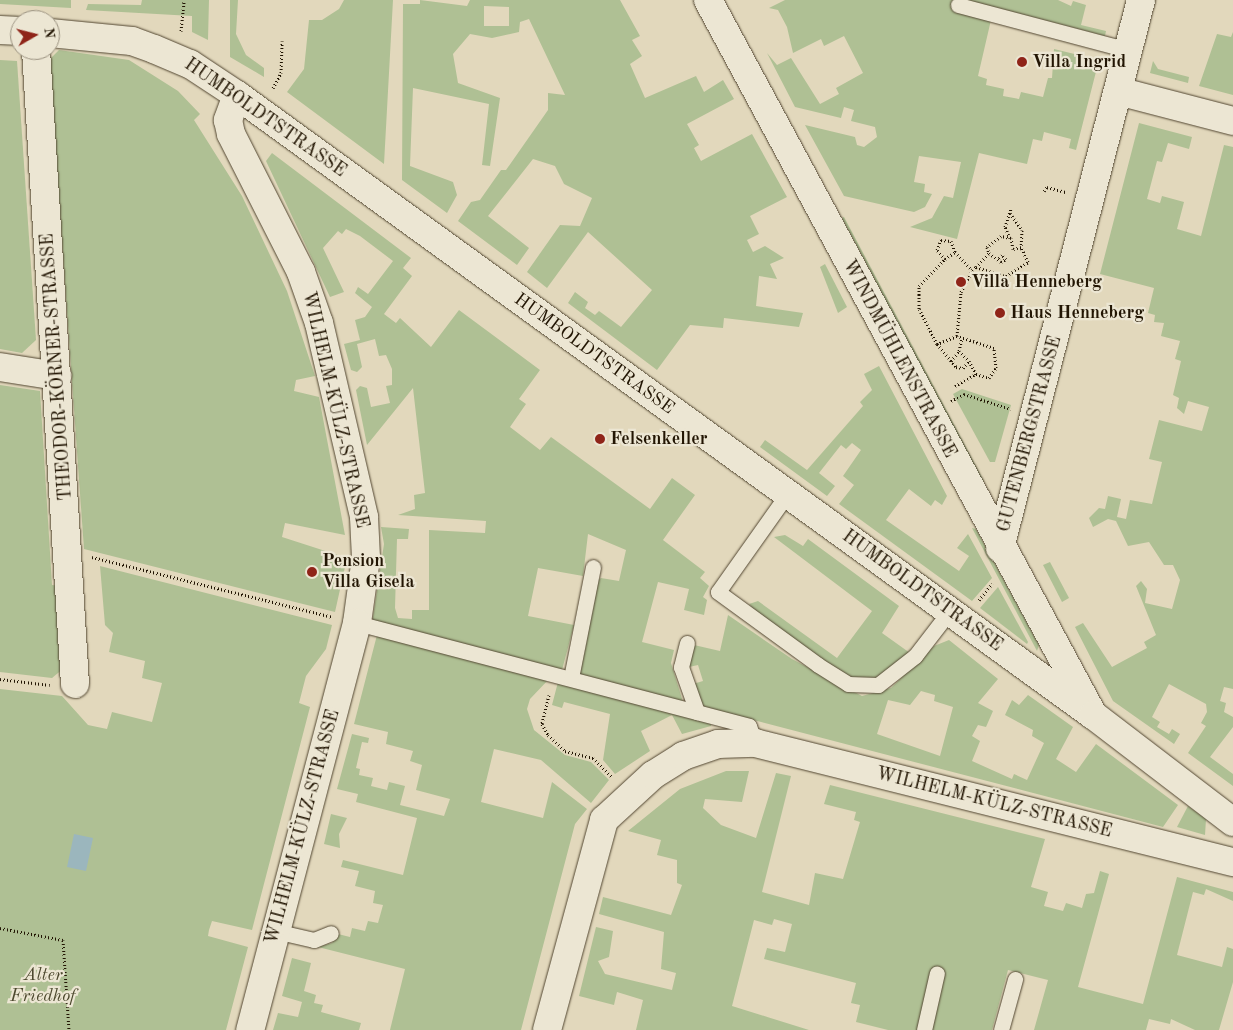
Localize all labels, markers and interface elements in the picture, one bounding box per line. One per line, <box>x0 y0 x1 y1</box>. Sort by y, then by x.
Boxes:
north arrow <box>10 10 60 60</box>
text: N <box>41 27 57 39</box>
place label: Villa Ingrid <box>1032 51 1126 73</box>
street label: HUMBOLDTSTRASSE <box>180 54 350 182</box>
marker: Villa Ingrid <box>1016 56 1028 68</box>
street label: THEODOR-KÖRNER-STRASSE <box>37 233 77 501</box>
street label: WINDMÜHLENSTRASSE <box>838 256 960 462</box>
place label: Villa Henneberg <box>971 271 1102 293</box>
marker: Villa Henneberg <box>955 276 967 288</box>
street label: HUMBOLDTSTRASSE <box>510 289 678 419</box>
street label: WILHELM-KÜLZ-STRASSE <box>297 290 373 530</box>
place label: Haus Henneberg <box>1010 302 1144 324</box>
marker: Haus Henneberg <box>994 307 1006 319</box>
street label: GUTENBERGSTRASSE <box>993 334 1067 534</box>
place label: Felsenkeller <box>610 428 708 450</box>
marker: Felsenkeller <box>594 433 606 445</box>
street label: HUMBOLDTSTRASSE <box>838 526 1006 656</box>
place label: Pension Villa Gisela <box>322 551 415 594</box>
marker: Pension Villa Gisela <box>306 566 318 578</box>
street label: WILHELM-KÜLZ-STRASSE <box>261 707 345 947</box>
street label: WILHELM-KÜLZ-STRASSE <box>874 763 1114 843</box>
park label: Alter Friedhof <box>10 965 76 1008</box>

